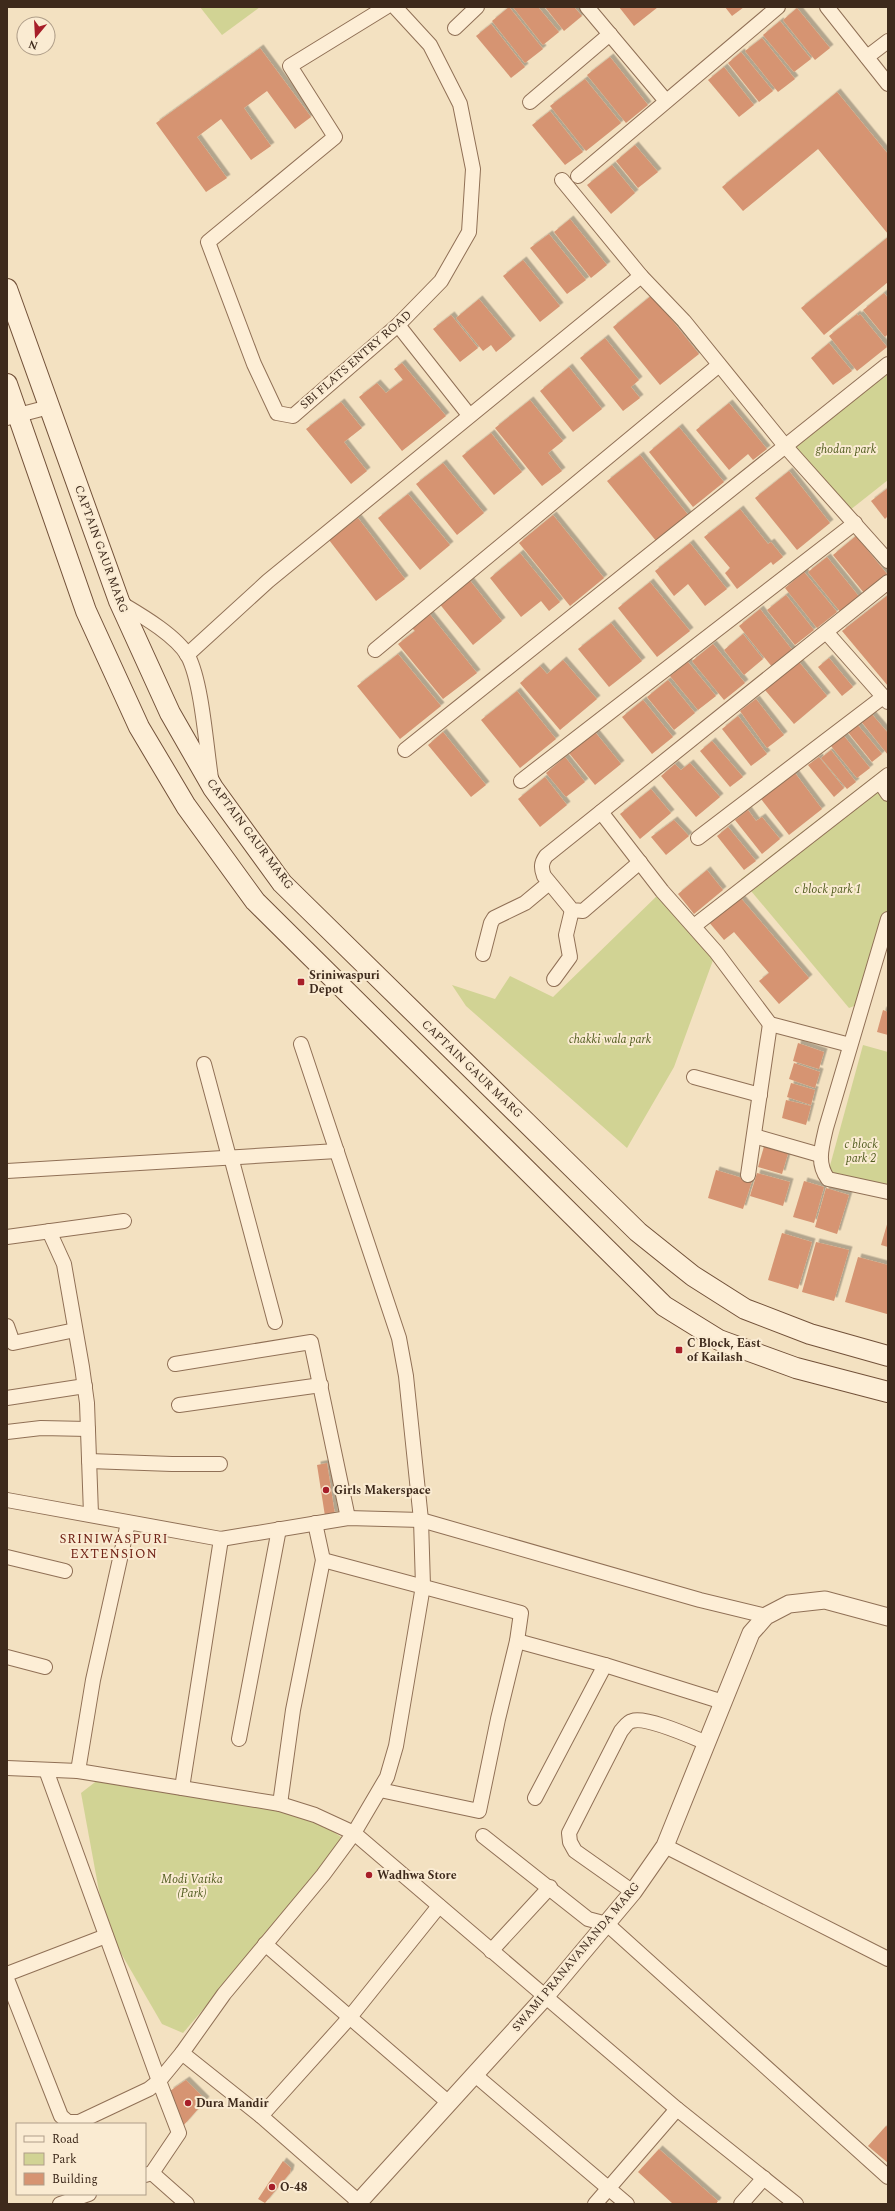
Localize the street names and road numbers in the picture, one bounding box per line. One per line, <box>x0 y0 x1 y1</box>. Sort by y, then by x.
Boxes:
street label: SBI FLATS ENTRY ROAD <box>296 306 416 414</box>
street label: CAPTAIN GAUR MARG <box>69 482 133 616</box>
street label: CAPTAIN GAUR MARG <box>202 774 298 894</box>
street label: CAPTAIN GAUR MARG <box>417 1015 527 1123</box>
street label: SWAMI PRANAVANANDA MARG <box>507 1878 645 2036</box>

